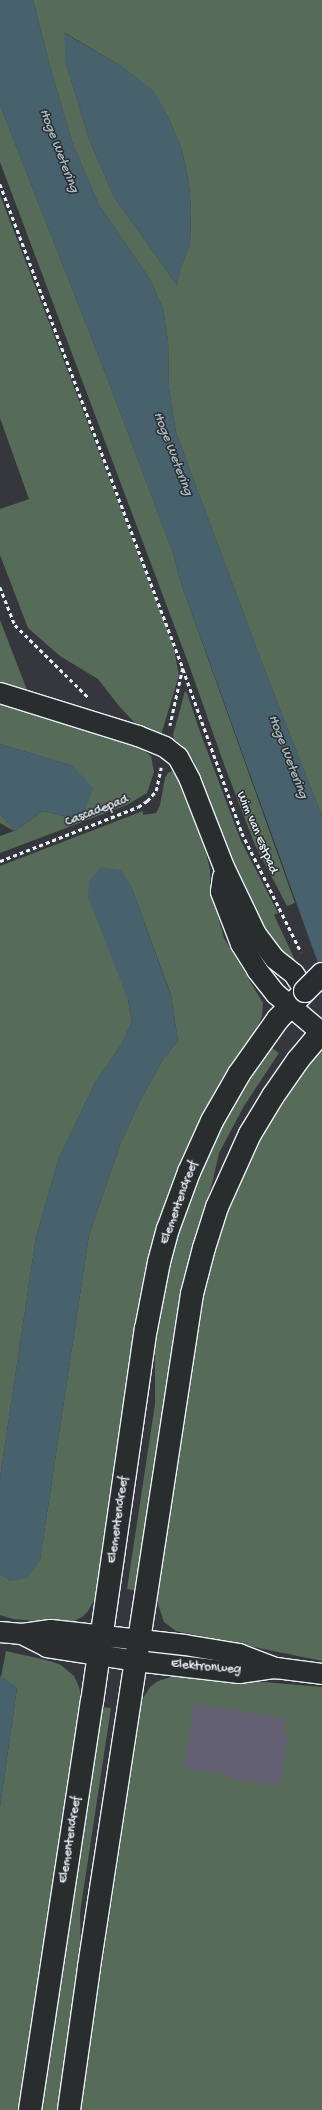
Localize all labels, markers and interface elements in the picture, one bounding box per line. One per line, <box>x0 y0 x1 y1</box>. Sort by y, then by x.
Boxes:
water label: Hoge Wetering <box>34 107 82 195</box>
water label: Hoge Wetering <box>148 410 196 498</box>
water label: Hoge Wetering <box>263 713 311 801</box>
street label: Wim van Estpad <box>232 790 280 876</box>
street label: Cascadepad <box>63 793 131 831</box>
street label: Elementendreef <box>158 1159 202 1247</box>
street label: Elementendreef <box>105 1476 133 1564</box>
street label: Elektronweg <box>170 1657 242 1679</box>
street label: Elementendreef <box>56 1796 86 1884</box>

